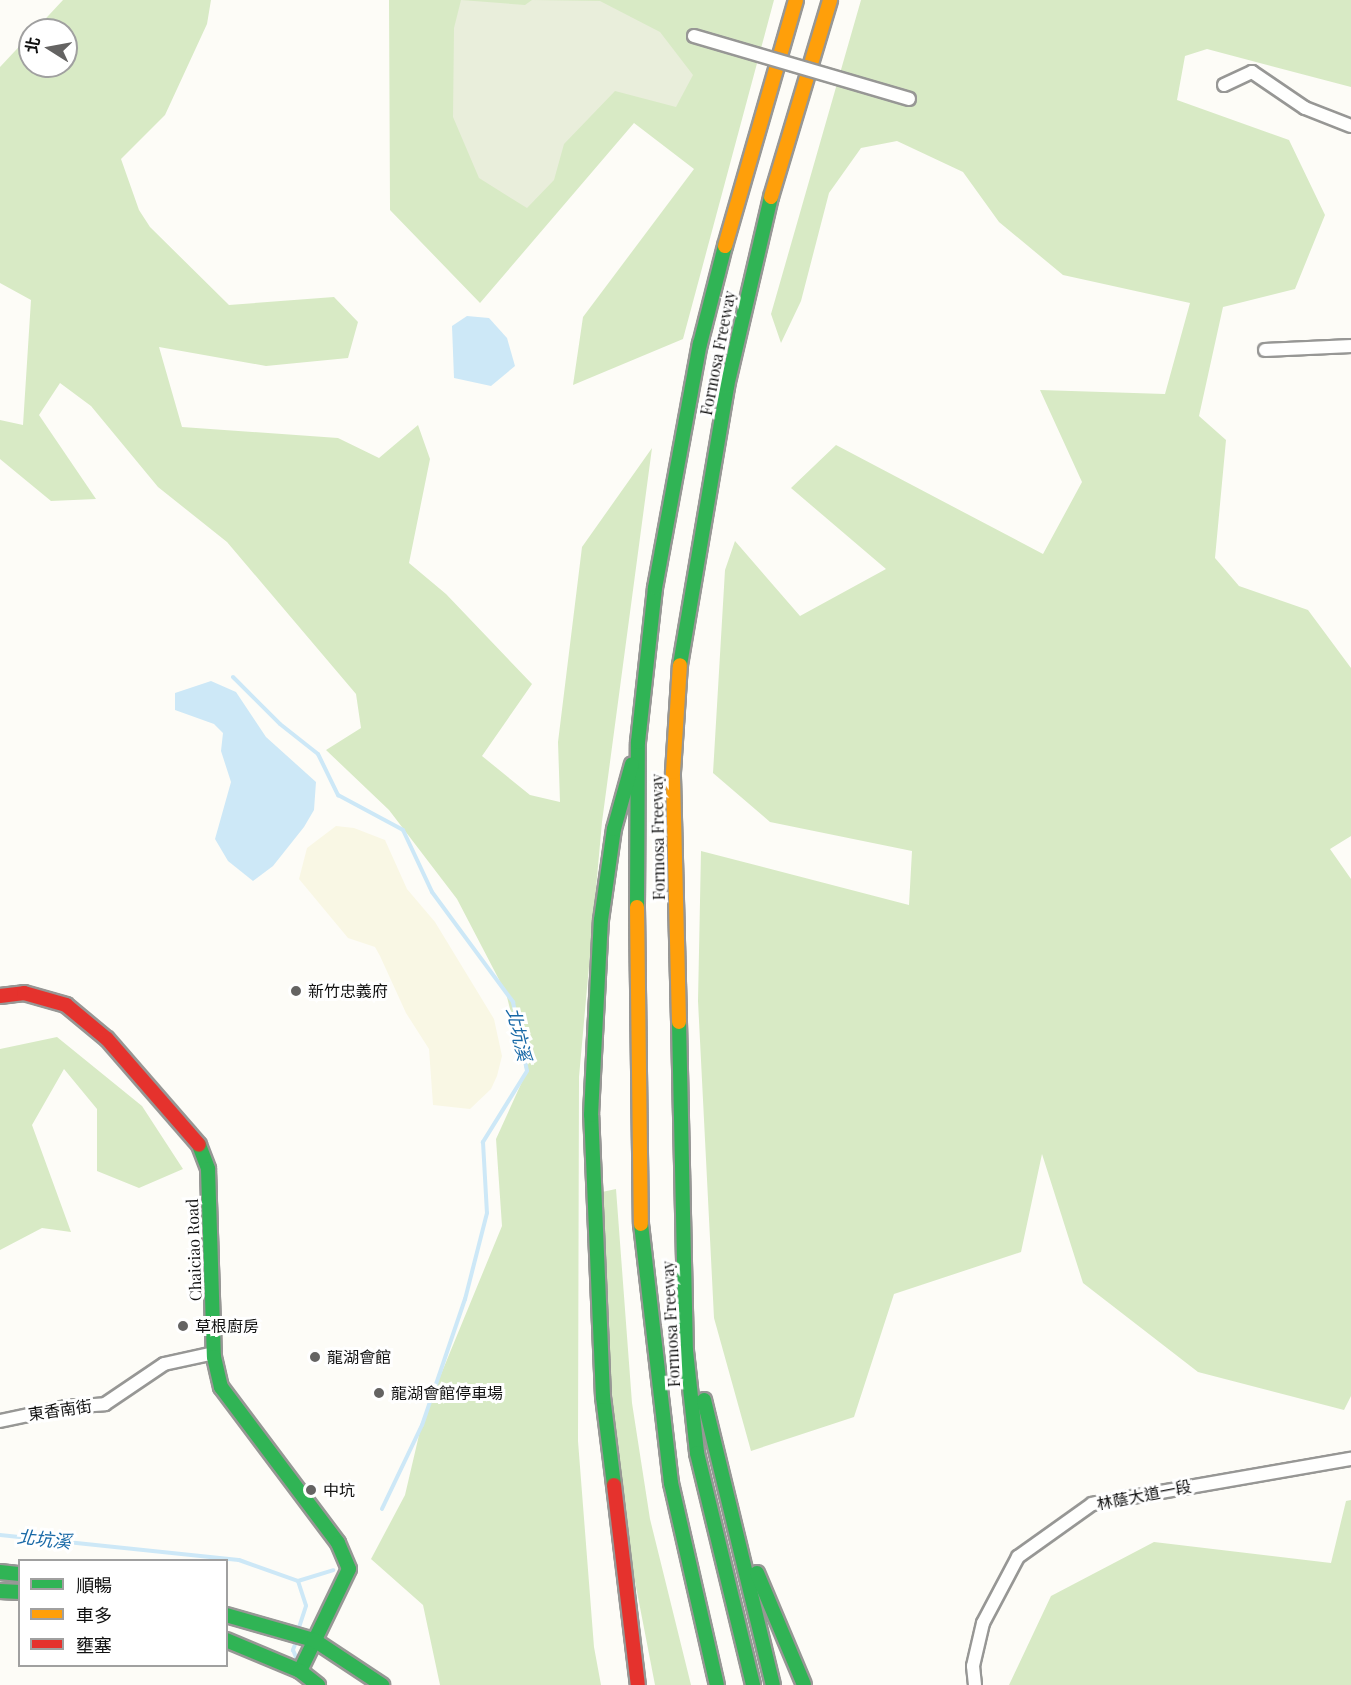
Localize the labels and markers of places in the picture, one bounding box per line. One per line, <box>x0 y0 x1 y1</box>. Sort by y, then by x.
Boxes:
place label: 新竹忠義府 <box>308 981 388 1001</box>
marker: 新竹忠義府 <box>289 984 303 998</box>
place label: 草根廚房 <box>195 1316 259 1336</box>
marker: 草根廚房 <box>176 1319 190 1333</box>
place label: 龍湖會館 <box>327 1347 391 1367</box>
marker: 龍湖會館 <box>308 1350 322 1364</box>
place label: 龍湖會館停車場 <box>391 1383 503 1403</box>
marker: 龍湖會館停車場 <box>372 1386 386 1400</box>
place label: 中坑 <box>323 1480 355 1500</box>
marker: 中坑 <box>304 1483 318 1497</box>

